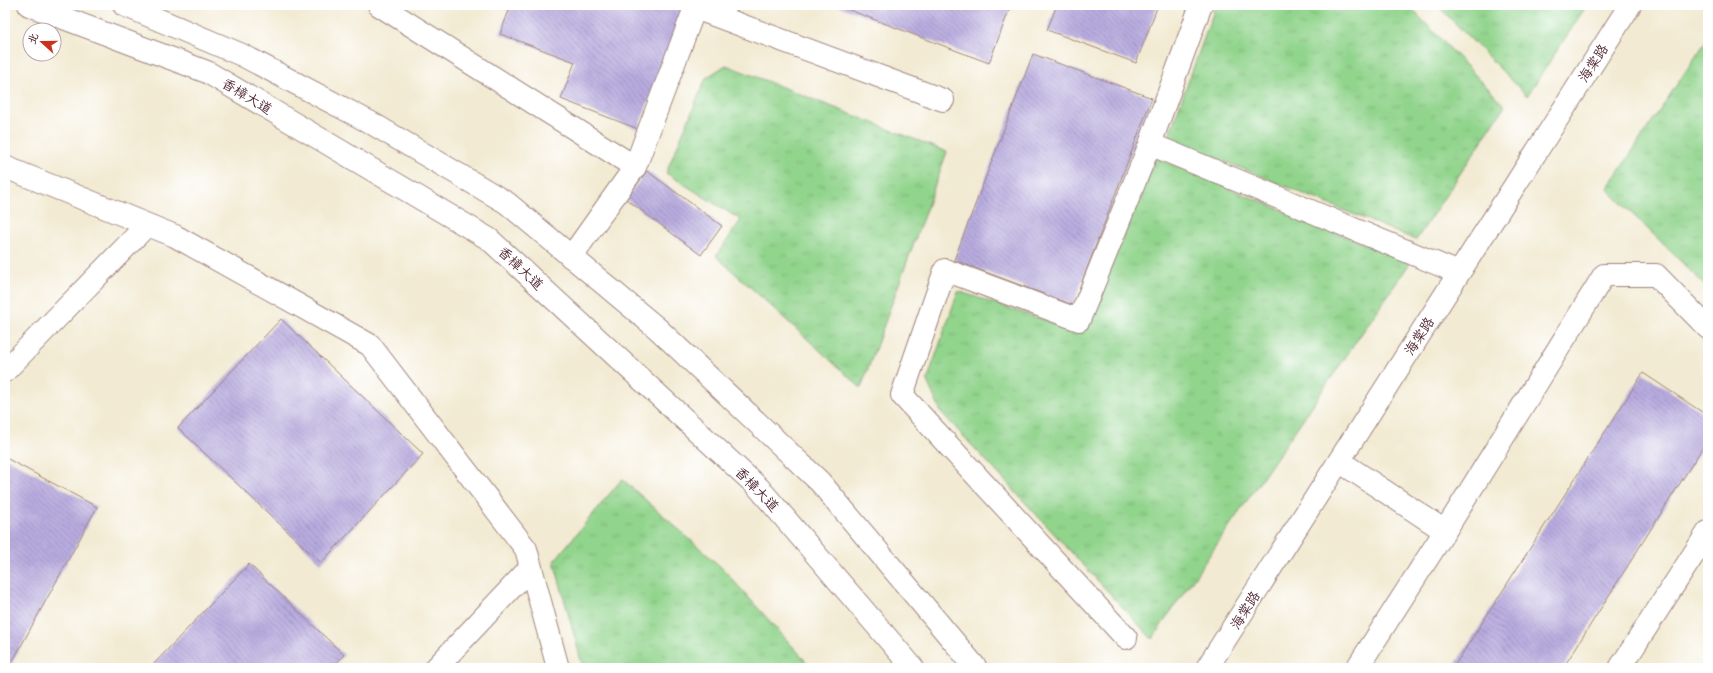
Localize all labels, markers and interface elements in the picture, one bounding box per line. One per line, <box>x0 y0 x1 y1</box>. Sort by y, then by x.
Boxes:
north arrow <box>22 22 62 62</box>
text: 北 <box>22 30 42 46</box>
street label: 海棠路 <box>1572 39 1613 86</box>
street label: 香樟大道 <box>218 72 277 119</box>
street label: 香樟大道 <box>494 241 549 294</box>
street label: 海棠路 <box>1398 312 1439 359</box>
street label: 香樟大道 <box>730 461 784 516</box>
street label: 海棠路 <box>1225 586 1265 633</box>

